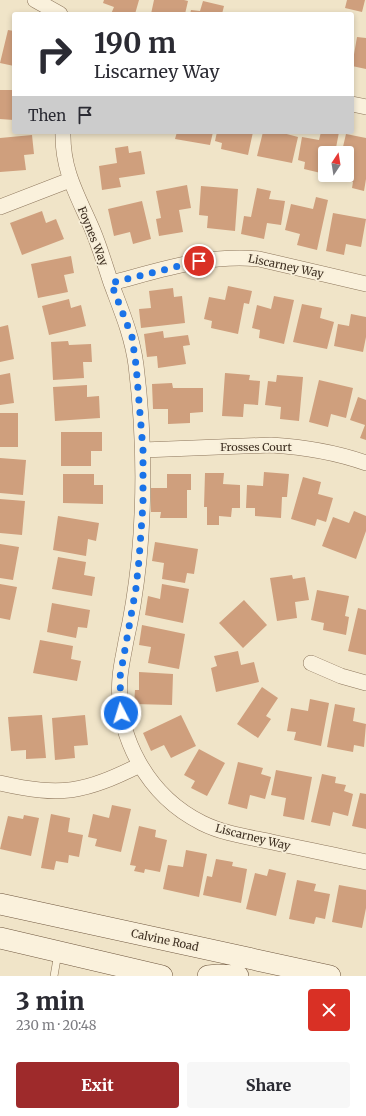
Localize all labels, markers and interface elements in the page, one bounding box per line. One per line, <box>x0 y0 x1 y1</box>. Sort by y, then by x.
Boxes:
text: 190 m <box>94 25 176 61</box>
icon: right <box>28 28 80 80</box>
text: Liscarney Way <box>94 60 220 83</box>
icon: arrive <box>74 104 96 126</box>
text: Then <box>28 106 66 125</box>
north arrow <box>318 146 354 182</box>
map controls <box>318 146 354 182</box>
street label: Foynes Way <box>75 204 111 268</box>
pin <box>182 244 216 278</box>
icon: arrive <box>188 250 210 272</box>
street label: Liscarney Way <box>247 251 326 281</box>
street label: Frosses Court <box>220 440 293 454</box>
position arrow <box>100 692 142 734</box>
street label: Liscarney Way <box>214 821 293 853</box>
street label: Calvine Road <box>130 926 200 954</box>
text: 3 min <box>16 986 84 1017</box>
button: close <box>308 989 350 1031</box>
text: 230 m · 20:48 <box>16 1017 96 1034</box>
button: Exit <box>16 1062 179 1108</box>
button: Share <box>187 1062 350 1108</box>

